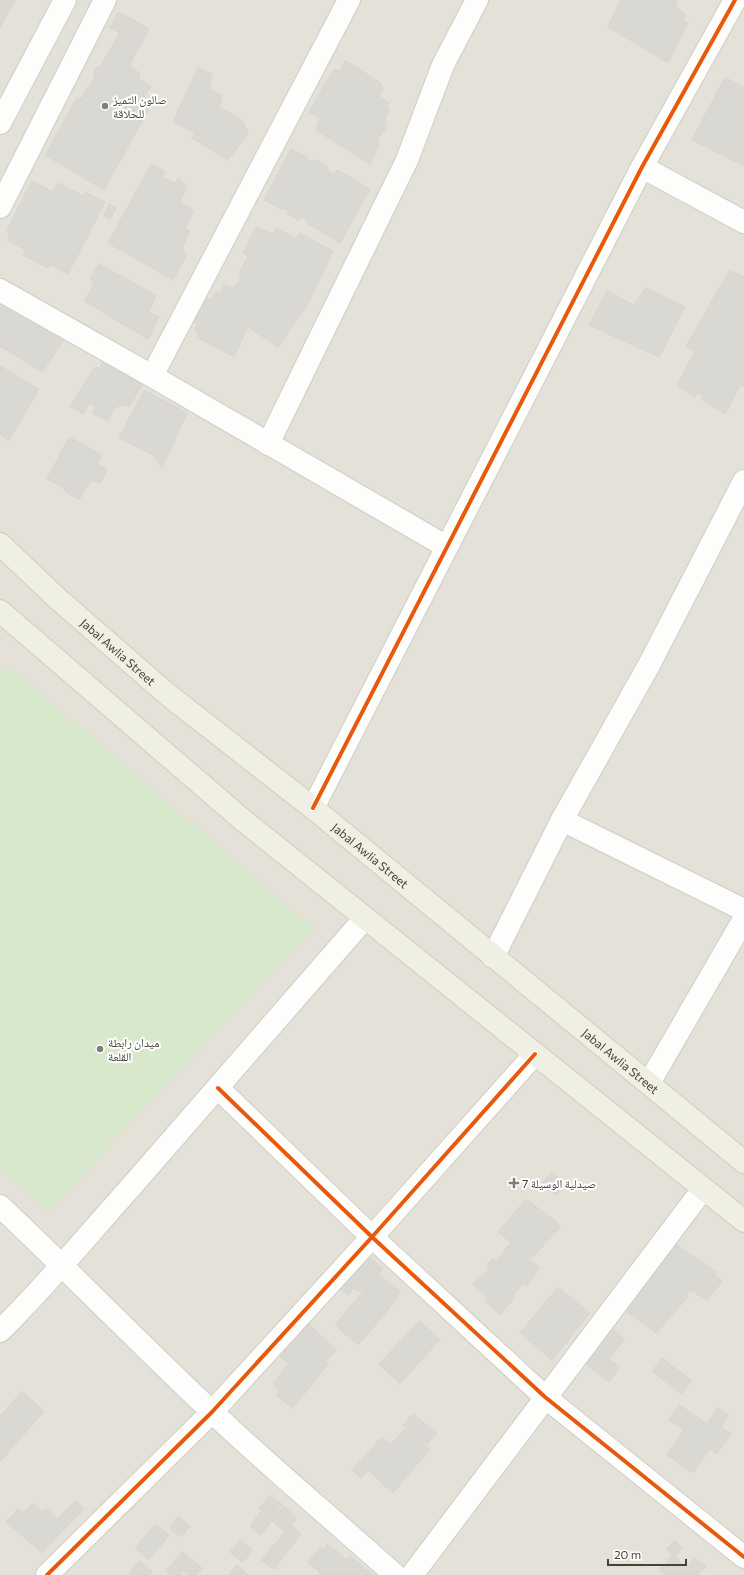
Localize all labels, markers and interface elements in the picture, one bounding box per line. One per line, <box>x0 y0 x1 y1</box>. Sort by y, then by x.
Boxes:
place label: صالون التميز للحلاقة <box>112 92 167 120</box>
marker: صالون التميز للحلاقة <box>100 101 110 111</box>
street label: Jabal Awlia Street <box>77 615 159 688</box>
street label: Jabal Awlia Street <box>329 820 411 891</box>
street label: Jabal Awlia Street <box>579 1025 662 1096</box>
place label: ميدان رابطة القلعة <box>108 1035 159 1063</box>
marker: ميدان رابطة القلعة <box>95 1044 105 1054</box>
place label: صيدلية الوسيلة 7 <box>522 1176 596 1191</box>
marker: صيدلية الوسيلة 7 <box>509 1178 519 1188</box>
scale bar <box>608 1541 686 1567</box>
text: 20 m <box>614 1547 641 1561</box>

